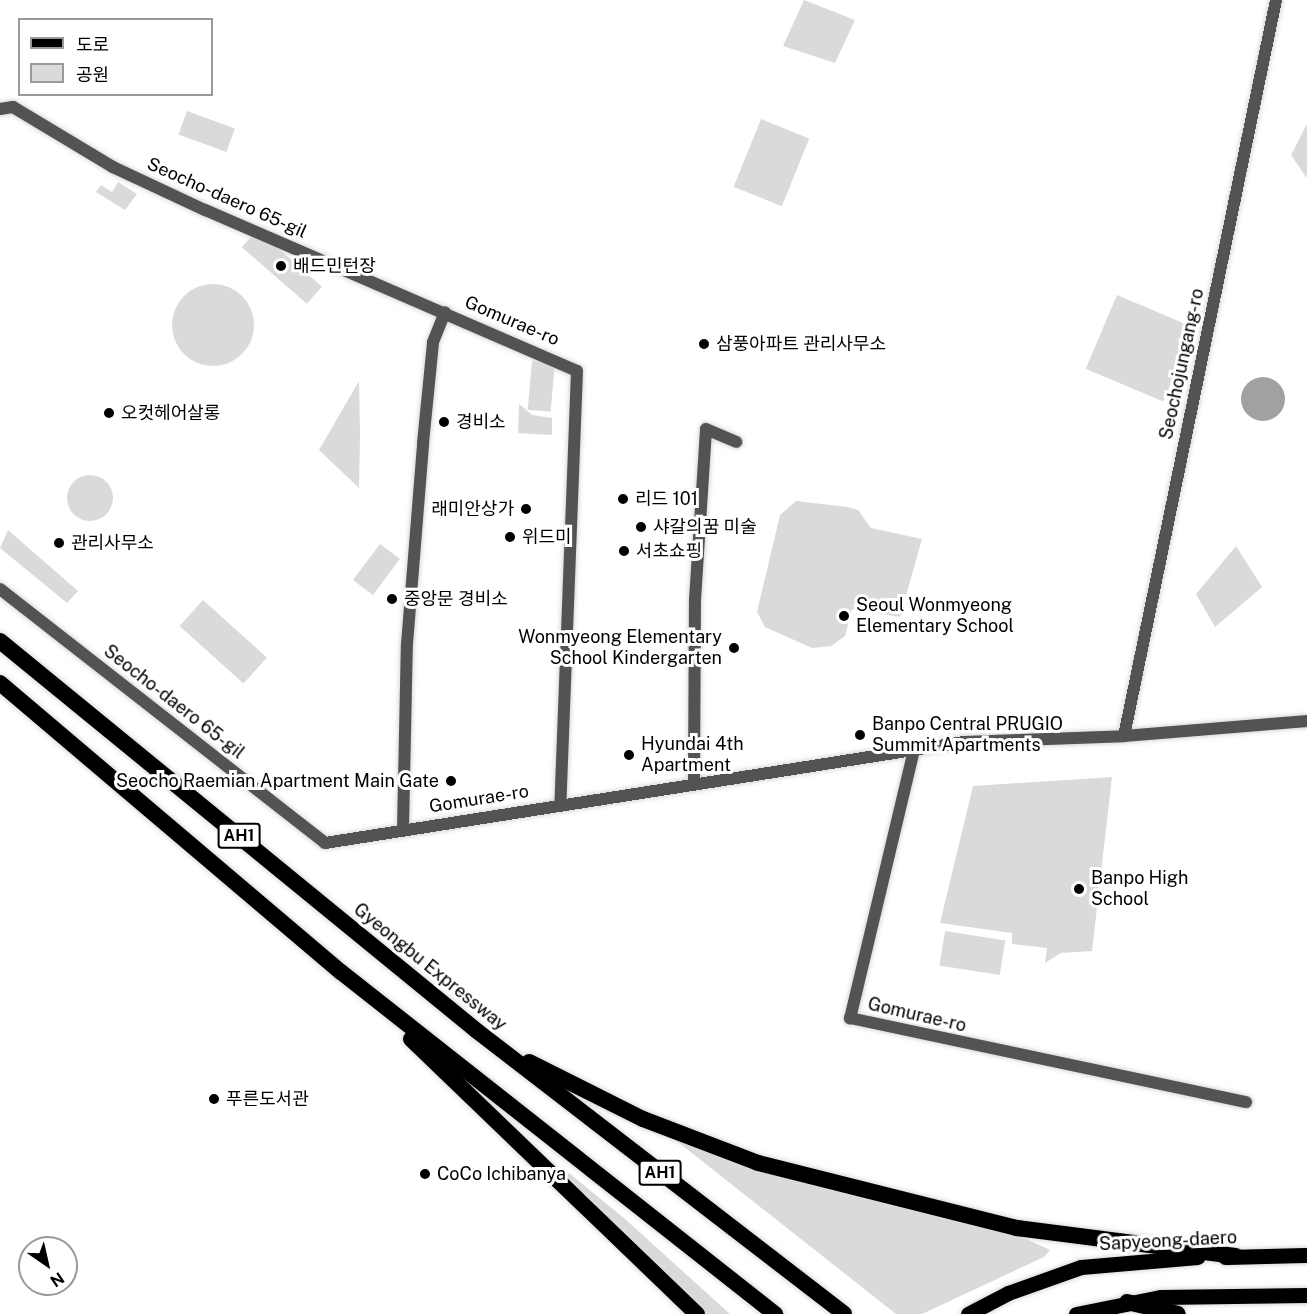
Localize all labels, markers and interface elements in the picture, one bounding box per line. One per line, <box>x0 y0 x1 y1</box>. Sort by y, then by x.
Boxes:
legend <box>18 18 213 96</box>
text: 도로 <box>76 34 109 55</box>
text: 공원 <box>76 64 109 85</box>
street label: Seocho-daero 65-gil <box>144 153 310 243</box>
place label: 배드민턴장 <box>293 255 376 277</box>
marker: 배드민턴장 <box>274 259 288 273</box>
street label: Seochojungang-ro <box>1155 286 1209 442</box>
street label: Gomurae-ro <box>462 291 562 351</box>
place label: 삼풍아파트 관리사무소 <box>716 333 886 355</box>
marker: 삼풍아파트 관리사무소 <box>697 337 711 351</box>
place label: 오컷헤어살롱 <box>121 402 220 424</box>
marker: 오컷헤어살롱 <box>102 406 116 420</box>
place label: 경비소 <box>456 411 506 433</box>
marker: 경비소 <box>437 415 451 429</box>
place label: 리드 101 <box>635 488 698 510</box>
marker: 리드 101 <box>616 492 630 506</box>
place label: 래미안상가 <box>431 498 514 520</box>
marker: 래미안상가 <box>519 502 533 516</box>
place label: 샤갈의꿈 미술 <box>653 516 757 538</box>
marker: 샤갈의꿈 미술 <box>634 520 648 534</box>
place label: 위드미 <box>522 526 572 548</box>
marker: 위드미 <box>503 530 517 544</box>
place label: 관리사무소 <box>71 532 154 554</box>
marker: 관리사무소 <box>52 536 66 550</box>
place label: 서초쇼핑 <box>636 540 702 562</box>
marker: 서초쇼핑 <box>617 544 631 558</box>
place label: 중앙문 경비소 <box>404 588 508 610</box>
marker: 중앙문 경비소 <box>385 592 399 606</box>
place label: Seoul Wonmyeong Elementary School <box>856 595 1014 638</box>
marker: Seoul Wonmyeong Elementary School <box>837 609 851 623</box>
place label: Wonmyeong Elementary School Kindergarten <box>518 627 722 670</box>
street label: Seocho-daero 65-gil <box>99 640 249 764</box>
marker: Wonmyeong Elementary School Kindergarten <box>727 641 741 655</box>
place label: Banpo Central PRUGIO Summit Apartments <box>872 714 1063 756</box>
marker: Banpo Central PRUGIO Summit Apartments <box>853 728 867 742</box>
place label: Hyundai 4th Apartment <box>641 734 744 777</box>
marker: Hyundai 4th Apartment <box>622 748 636 762</box>
place label: Seocho Raemian Apartment Main Gate <box>116 770 439 792</box>
marker: Seocho Raemian Apartment Main Gate <box>444 774 458 788</box>
street label: Gomurae-ro <box>428 780 530 818</box>
road number: AH1 <box>216 823 262 849</box>
place label: Banpo High School <box>1091 868 1188 910</box>
marker: Banpo High School <box>1072 882 1086 896</box>
street label: Gyeongbu Expressway <box>349 899 511 1035</box>
street label: Gomurae-ro <box>866 993 968 1037</box>
place label: 푸른도서관 <box>226 1088 309 1110</box>
marker: 푸른도서관 <box>207 1092 221 1106</box>
road number: AH1 <box>638 1160 682 1186</box>
place label: CoCo Ichibanya <box>437 1163 566 1185</box>
marker: CoCo Ichibanya <box>418 1167 432 1181</box>
street label: Sapyeong-daero <box>1098 1227 1238 1255</box>
north arrow <box>18 1236 78 1296</box>
text: N <box>47 1268 68 1291</box>

